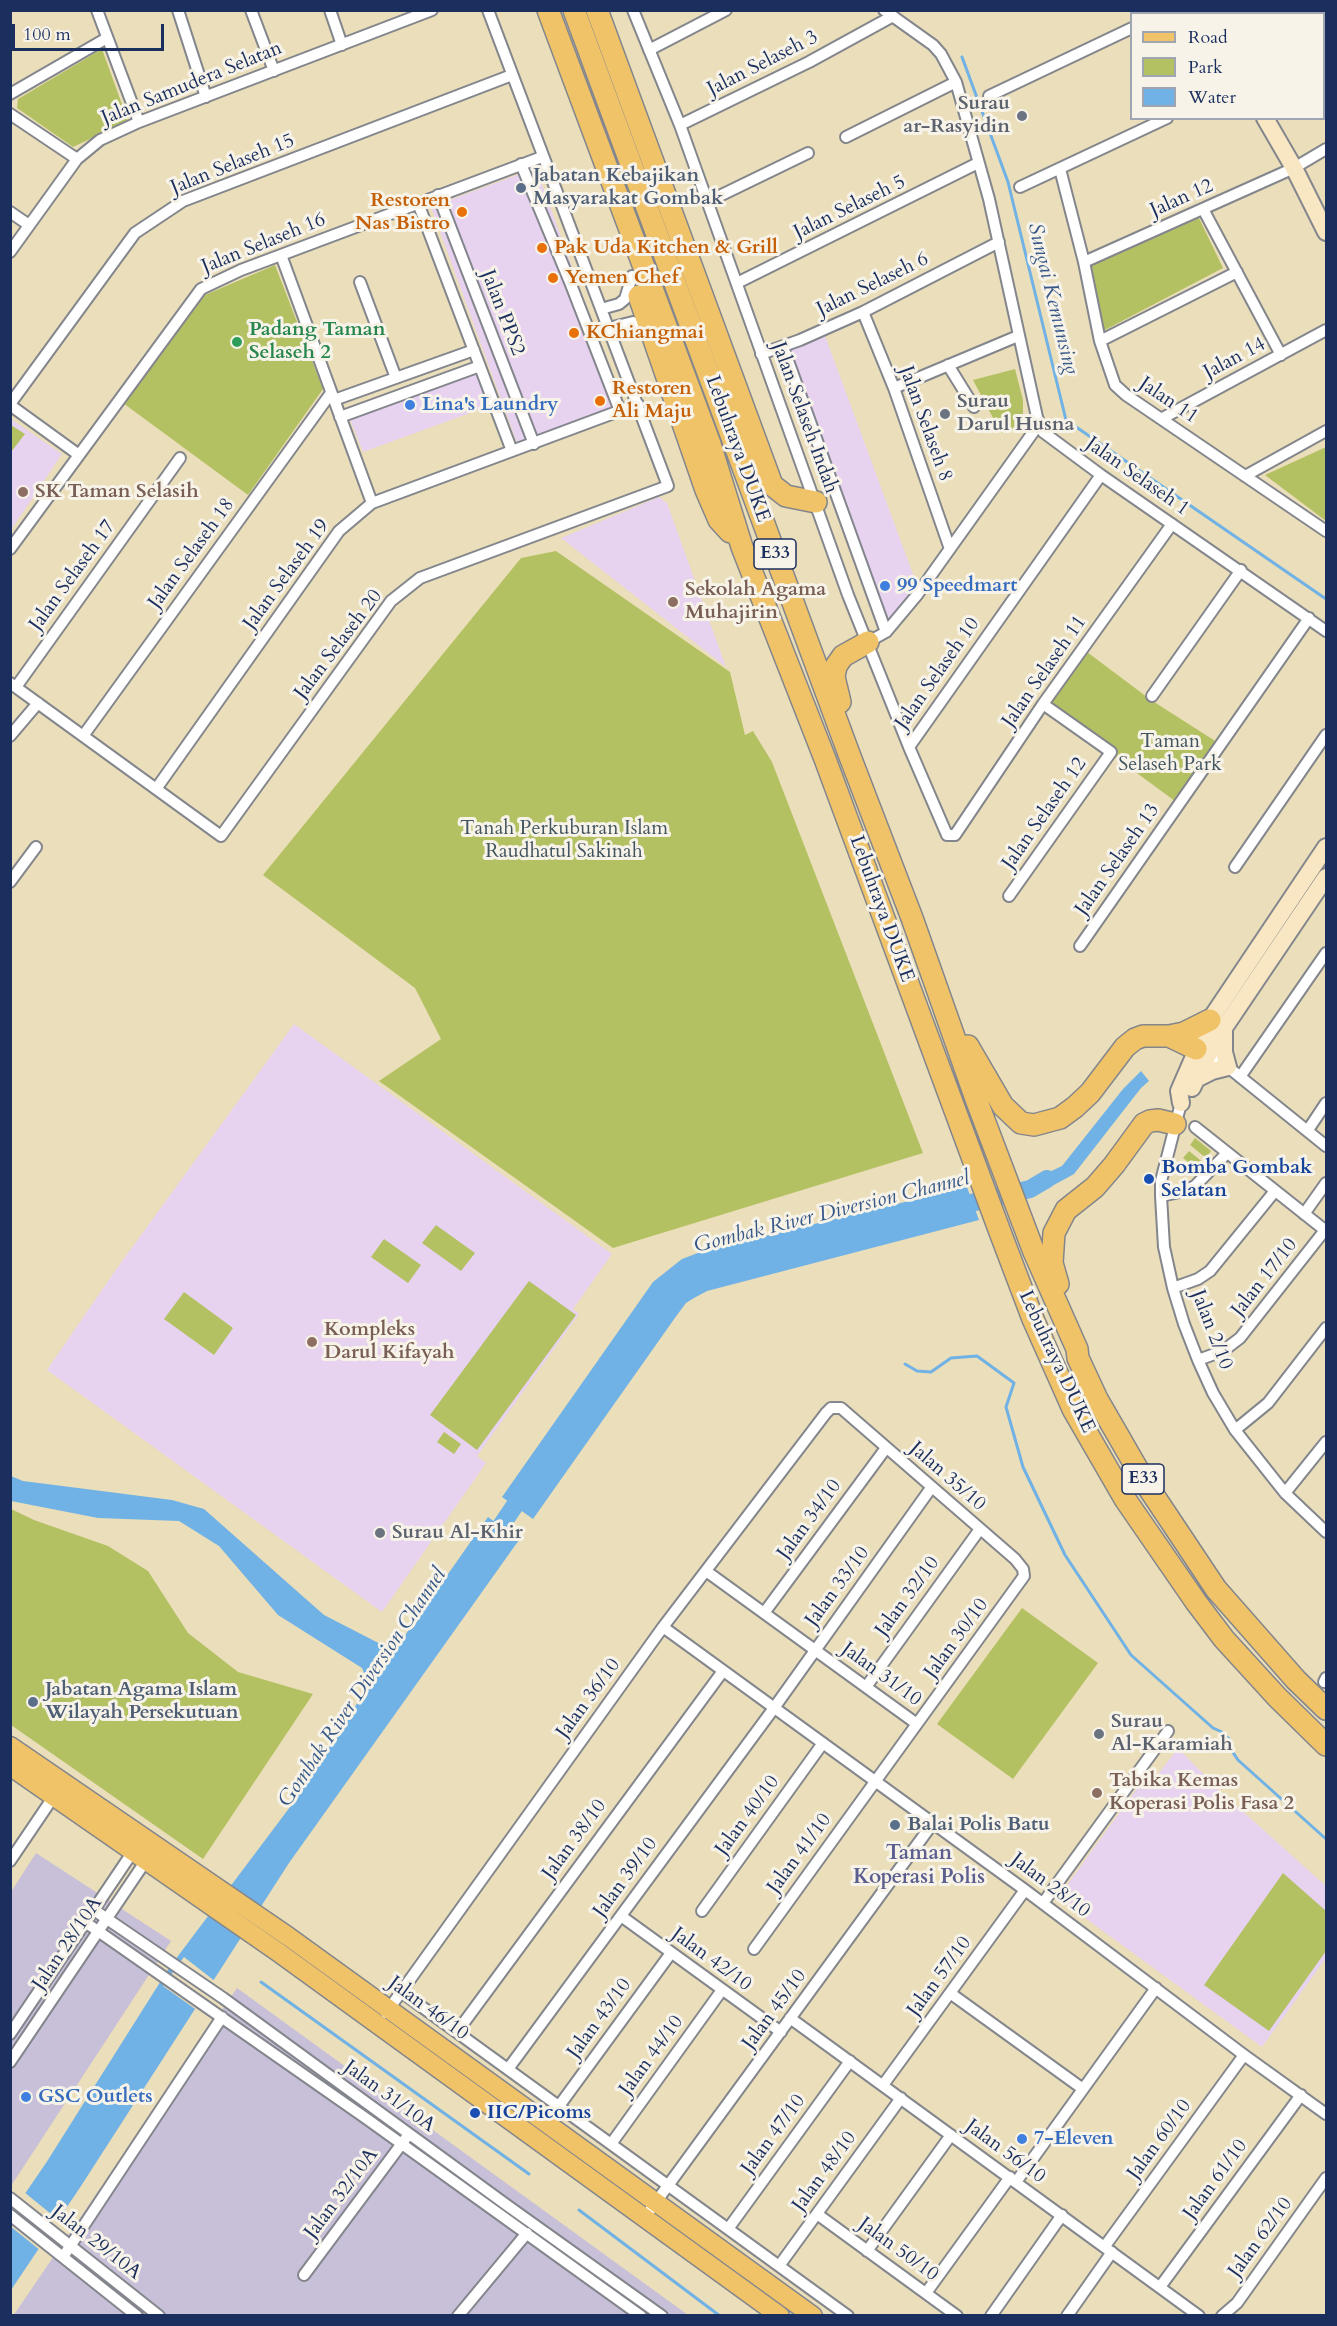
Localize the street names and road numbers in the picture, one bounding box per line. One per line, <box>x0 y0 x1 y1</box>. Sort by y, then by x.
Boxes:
street label: Jalan Selaseh 3 <box>704 26 822 102</box>
street label: Jalan Samudera Selatan <box>98 37 286 131</box>
street label: Jalan Selaseh 15 <box>168 129 298 201</box>
street label: Jalan Selaseh 5 <box>790 171 910 245</box>
street label: Jalan 12 <box>1147 175 1217 223</box>
street label: Jalan Selaseh 16 <box>199 208 329 280</box>
street label: Jalan Selaseh 6 <box>813 248 933 322</box>
street label: Jalan PPS2 <box>475 267 529 359</box>
street label: Jalan 14 <box>1200 333 1270 385</box>
street label: Jalan Selaseh Indah <box>765 339 843 497</box>
street label: Jalan Selaseh 8 <box>893 363 957 485</box>
street label: Lebuhraya DUKE <box>699 372 775 526</box>
street label: Jalan 11 <box>1134 372 1202 430</box>
street label: Jalan Selaseh 1 <box>1081 432 1193 522</box>
street label: Jalan Selaseh 18 <box>144 494 240 614</box>
street label: Jalan Selaseh 19 <box>239 515 335 635</box>
street label: Jalan Selaseh 17 <box>25 516 121 636</box>
road number: E33 <box>754 539 796 569</box>
street label: Jalan Selaseh 20 <box>290 585 388 705</box>
street label: Jalan Selaseh 11 <box>998 611 1092 733</box>
street label: Jalan Selaseh 10 <box>891 613 985 735</box>
street label: Jalan Selaseh 12 <box>998 753 1092 875</box>
street label: Jalan Selaseh 13 <box>1071 799 1165 921</box>
street label: Lebuhraya DUKE <box>843 832 919 986</box>
street label: Jalan 17/10 <box>1227 1234 1303 1322</box>
street label: Lebuhraya DUKE <box>1013 1287 1099 1437</box>
street label: Jalan 2/10 <box>1185 1287 1237 1373</box>
street label: Jalan 35/10 <box>904 1437 990 1517</box>
road number: E33 <box>1122 1464 1164 1494</box>
street label: Jalan 34/10 <box>773 1475 847 1565</box>
street label: Jalan 33/10 <box>801 1542 875 1632</box>
street label: Jalan 32/10 <box>871 1552 945 1642</box>
street label: Jalan 30/10 <box>920 1594 994 1684</box>
street label: Jalan 31/10 <box>836 1638 926 1712</box>
street label: Jalan 36/10 <box>552 1654 626 1744</box>
street label: Jalan 40/10 <box>711 1771 785 1861</box>
street label: Jalan 38/10 <box>538 1795 612 1885</box>
street label: Jalan 41/10 <box>763 1809 837 1899</box>
street label: Jalan 39/10 <box>589 1833 663 1923</box>
street label: Jalan 28/10 <box>1006 1848 1094 1924</box>
street label: Jalan 28/10A <box>28 1893 108 1995</box>
street label: Jalan 42/10 <box>666 1923 756 1997</box>
street label: Jalan 57/10 <box>903 1932 977 2022</box>
street label: Jalan 45/10 <box>738 1965 812 2055</box>
street label: Jalan 46/10 <box>383 1972 473 2046</box>
street label: Jalan 43/10 <box>563 1974 637 2064</box>
street label: Jalan 44/10 <box>615 2011 689 2101</box>
street label: Jalan 31/10A <box>338 2056 440 2138</box>
street label: Jalan 47/10 <box>737 2090 811 2180</box>
street label: Jalan 60/10 <box>1123 2095 1197 2185</box>
street label: Jalan 56/10 <box>960 2115 1050 2189</box>
street label: Jalan 48/10 <box>788 2127 862 2217</box>
street label: Jalan 61/10 <box>1179 2135 1253 2225</box>
street label: Jalan 32/10A <box>300 2144 384 2244</box>
street label: Jalan 62/10 <box>1224 2193 1298 2283</box>
street label: Jalan 29/10A <box>46 2200 146 2286</box>
street label: Jalan 50/10 <box>853 2213 943 2287</box>

